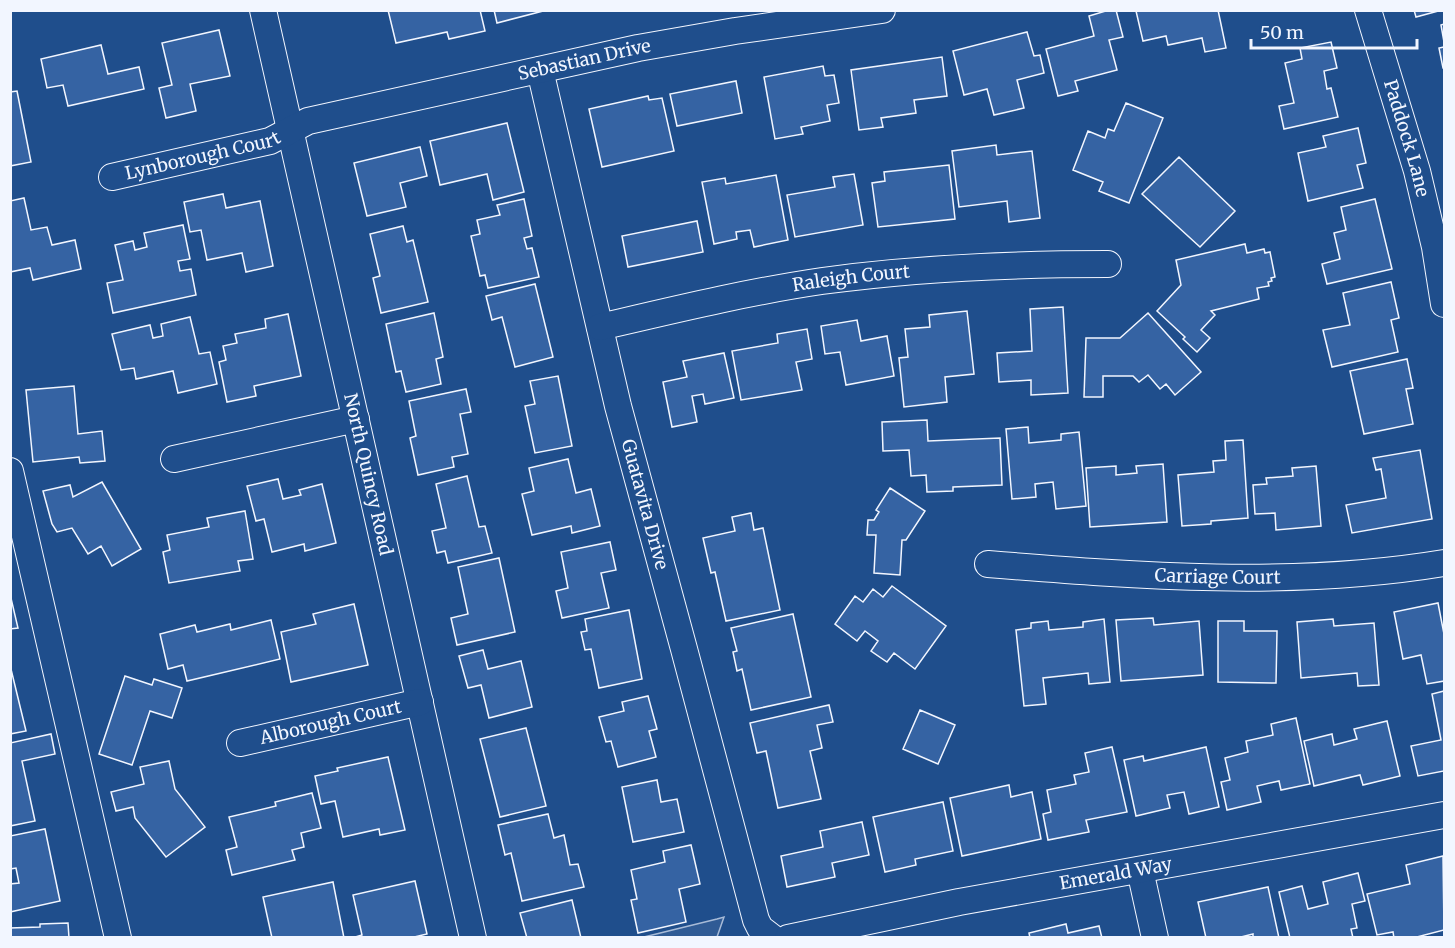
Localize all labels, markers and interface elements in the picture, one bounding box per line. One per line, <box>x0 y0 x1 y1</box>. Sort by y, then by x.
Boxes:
scale bar <box>1251 12 1418 50</box>
text: 50 m <box>1260 21 1304 44</box>
street label: Sebastian Drive <box>516 34 652 85</box>
street label: Paddock Lane <box>1379 77 1435 199</box>
street label: Lynborough Court <box>123 126 284 185</box>
street label: Raleigh Court <box>791 259 911 297</box>
street label: North Quincy Road <box>339 391 398 557</box>
street label: Guatavita Drive <box>617 437 674 572</box>
street label: Carriage Court <box>1154 563 1281 589</box>
street label: Alborough Court <box>257 695 404 749</box>
street label: Emerald Way <box>1058 852 1174 895</box>

